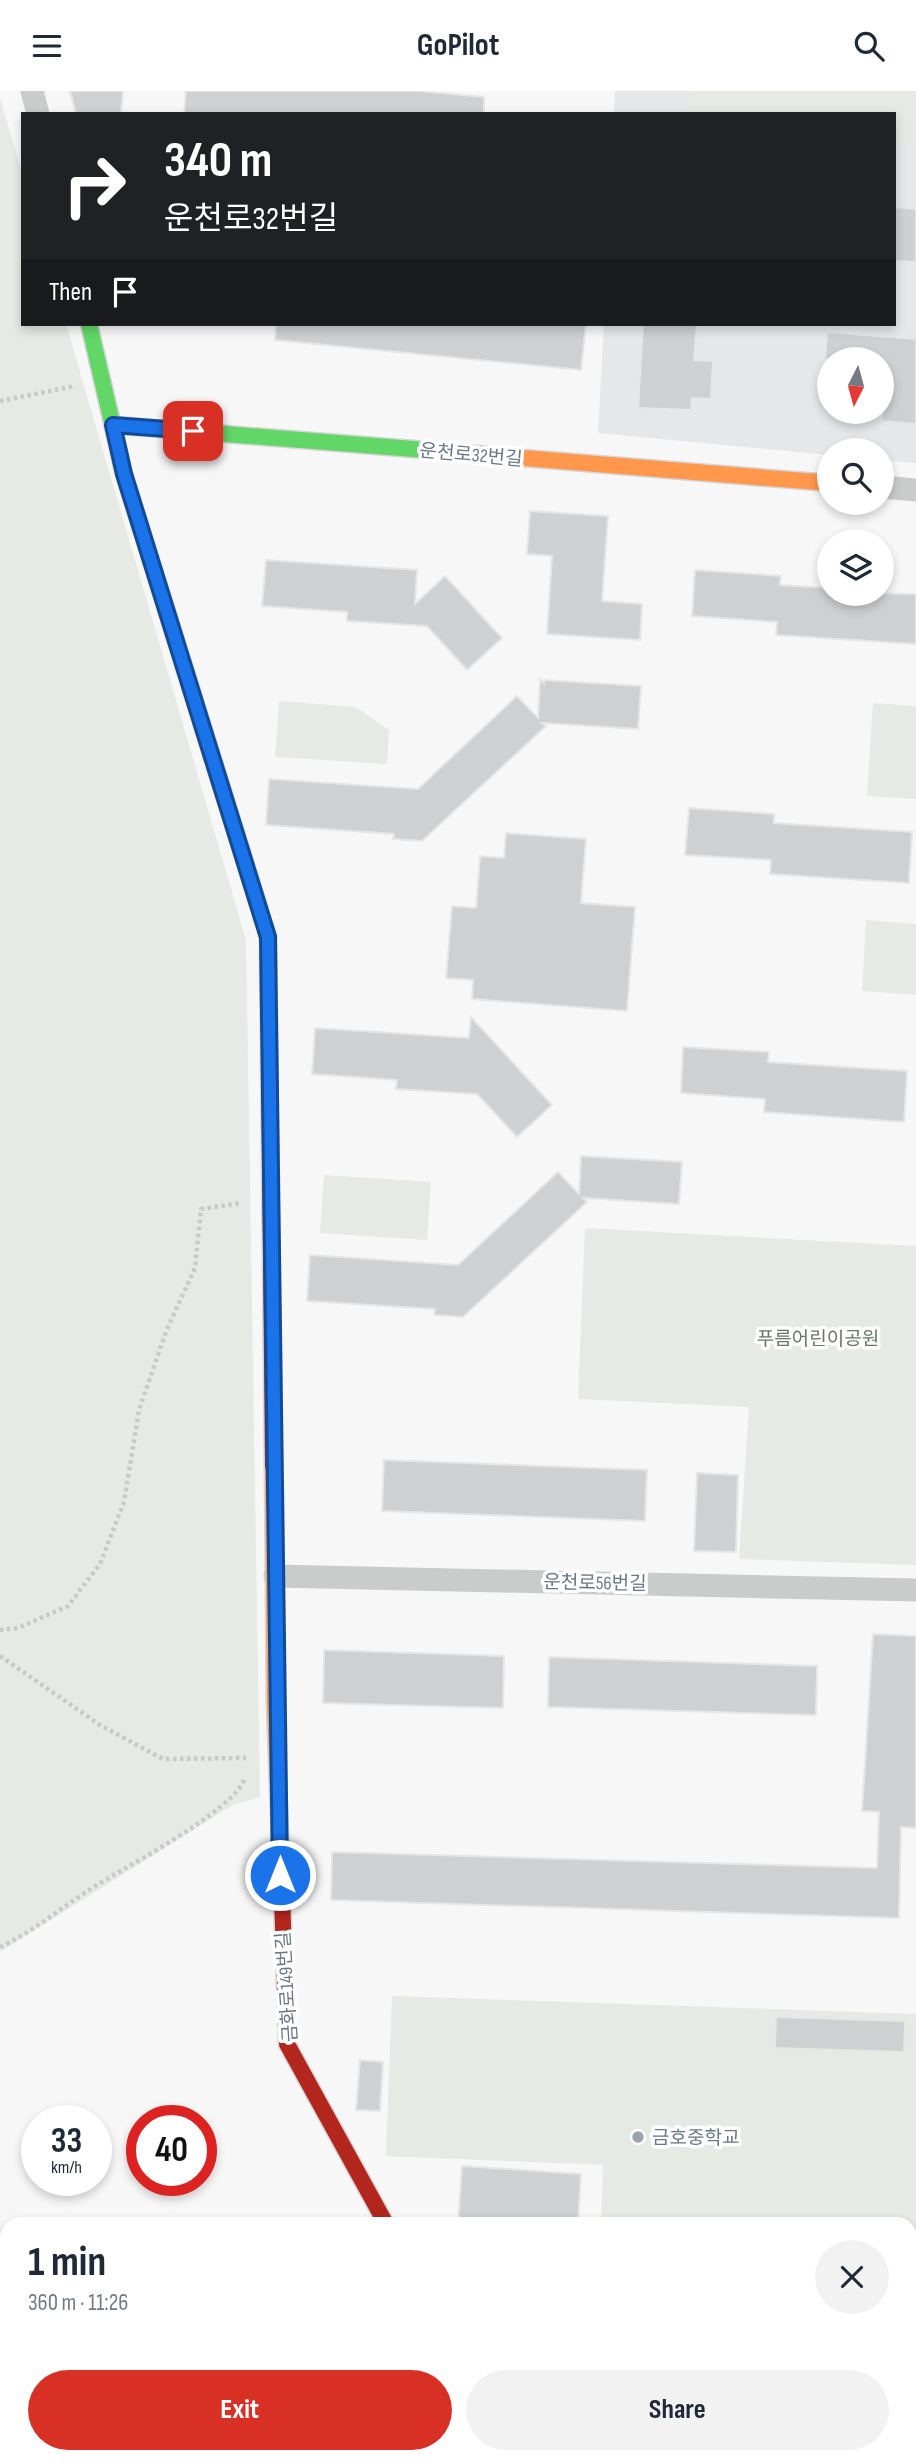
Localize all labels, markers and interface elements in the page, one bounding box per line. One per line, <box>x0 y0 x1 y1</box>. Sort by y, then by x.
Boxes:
text: GoPilot <box>417 26 499 65</box>
icon: menu <box>28 27 66 65</box>
icon: search <box>850 27 888 65</box>
text: 340 m <box>164 132 272 191</box>
icon: right <box>49 140 140 231</box>
text: 운천로32번길 <box>164 200 338 239</box>
icon: arrive <box>106 273 144 311</box>
text: Then <box>49 277 92 308</box>
north arrow <box>817 347 894 423</box>
map controls <box>817 347 894 606</box>
pin <box>163 401 223 461</box>
icon: arrive <box>174 412 212 450</box>
button: search <box>817 438 894 515</box>
street label: 운천로32번길 <box>418 440 523 471</box>
button: layers <box>817 529 894 606</box>
park label: 푸름어린이공원 <box>757 1328 879 1351</box>
street label: 운천로56번길 <box>543 1571 647 1596</box>
position arrow <box>243 1838 317 1912</box>
street label: 금화로149번길 <box>272 1931 303 2043</box>
speed limit sign: 40 <box>126 2105 217 2196</box>
text: 33 <box>51 2120 82 2163</box>
place label: 금호중학교 <box>652 2127 739 2150</box>
marker: 금호중학교 <box>630 2129 646 2145</box>
text: km/h <box>51 2157 82 2178</box>
text: 1 min <box>28 2237 106 2288</box>
button: close <box>815 2240 889 2314</box>
text: 360 m · 11:26 <box>28 2289 128 2317</box>
button: Exit <box>28 2370 452 2450</box>
button: Share <box>466 2370 889 2450</box>

